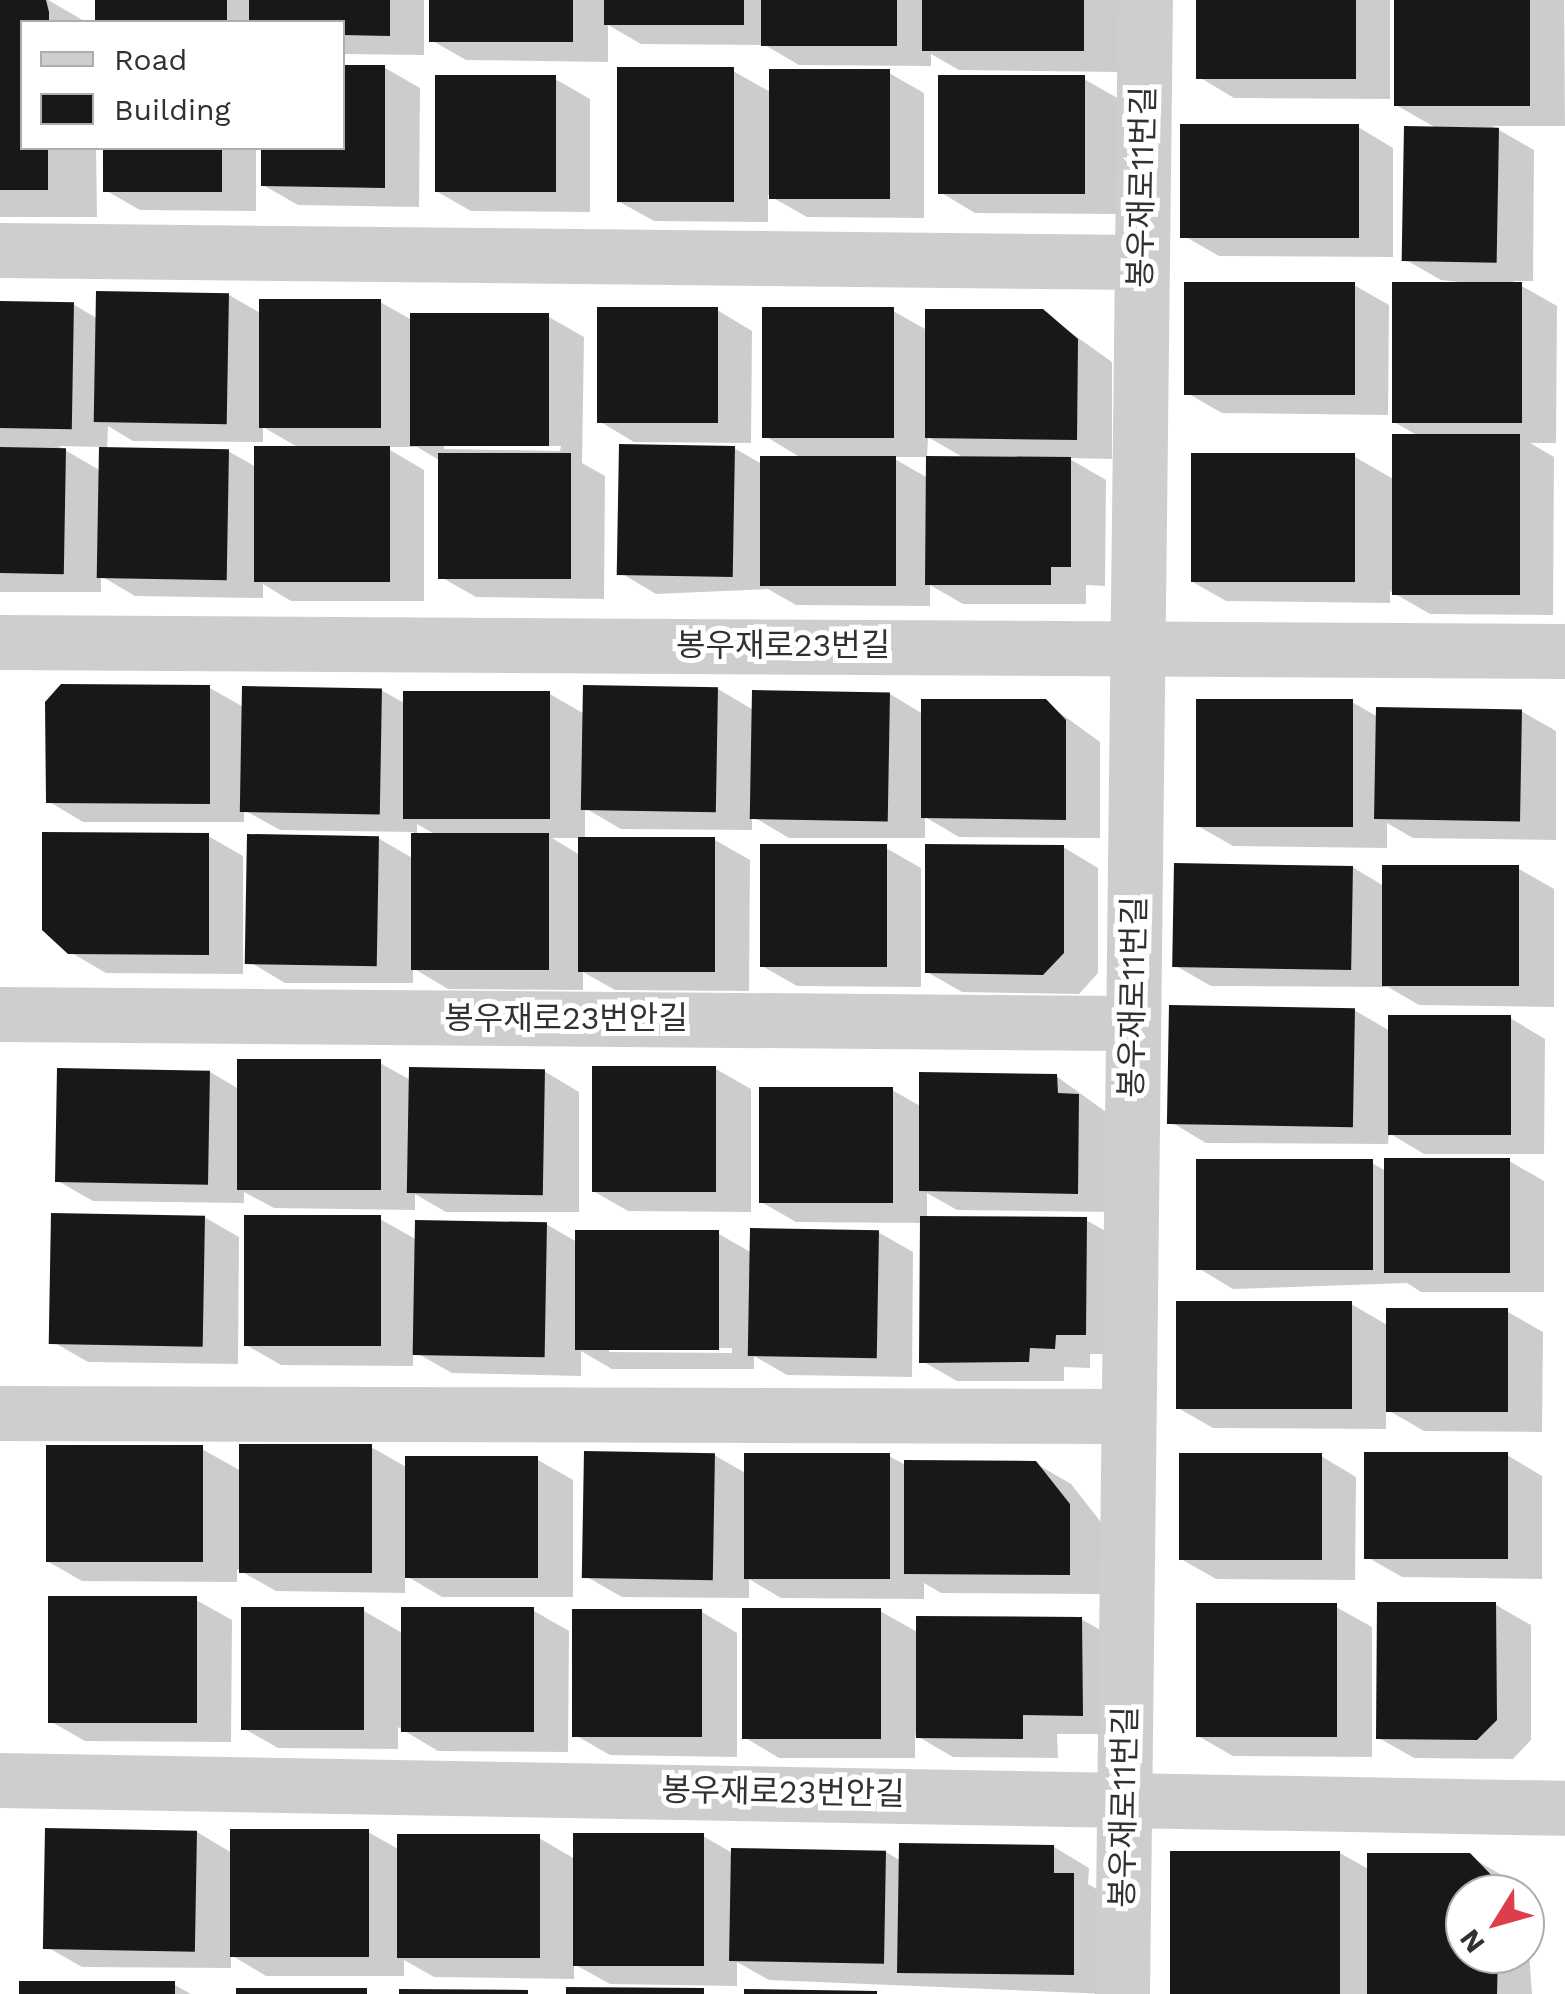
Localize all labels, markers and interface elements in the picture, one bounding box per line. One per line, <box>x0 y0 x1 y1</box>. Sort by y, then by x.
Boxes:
legend <box>20 20 345 150</box>
text: Road <box>114 42 187 77</box>
street label: 봉우재로11번길 <box>1121 86 1163 288</box>
text: Building <box>114 92 231 127</box>
street label: 봉우재로23번길 <box>676 626 890 664</box>
street label: 봉우재로11번길 <box>1112 896 1154 1098</box>
street label: 봉우재로23번안길 <box>444 999 688 1037</box>
street label: 봉우재로11번길 <box>1103 1706 1145 1908</box>
street label: 봉우재로23번안길 <box>661 1771 905 1813</box>
north arrow <box>1445 1874 1545 1974</box>
text: N <box>1453 1923 1492 1959</box>

